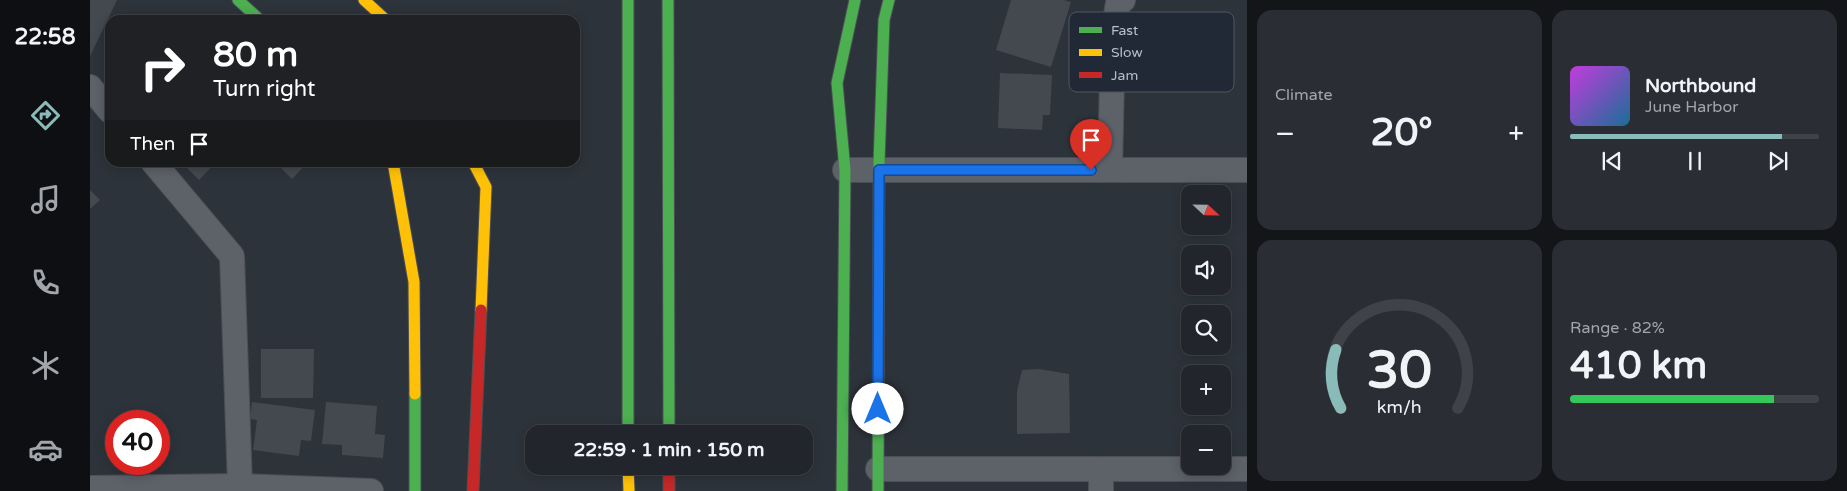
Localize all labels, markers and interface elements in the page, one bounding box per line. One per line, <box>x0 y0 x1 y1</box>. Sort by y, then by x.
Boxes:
legend <box>1069 12 1234 92</box>
text: Fast <box>1111 22 1139 39</box>
text: 22:58 <box>15 24 75 50</box>
text: 80 m <box>213 34 298 76</box>
icon: right <box>130 35 195 100</box>
text: Slow <box>1111 44 1143 61</box>
text: Jam <box>1111 67 1138 84</box>
text: Northbound <box>1645 75 1756 97</box>
text: Turn right <box>213 76 315 102</box>
text: Climate <box>1275 85 1333 105</box>
text: June Harbor <box>1645 97 1738 117</box>
icon: directions <box>28 98 63 133</box>
text: 20° <box>1371 110 1433 156</box>
text: − <box>1275 117 1295 151</box>
text: + <box>1508 117 1524 151</box>
pin <box>1070 119 1112 170</box>
icon: arrive <box>1077 126 1105 154</box>
icon: arrive <box>185 130 213 158</box>
text: Then <box>130 133 175 155</box>
icon: previous <box>1598 147 1626 175</box>
icon: pause <box>1681 147 1709 175</box>
icon: next <box>1764 147 1792 175</box>
icon: music <box>28 182 63 217</box>
north arrow <box>1181 185 1231 235</box>
map controls <box>1181 185 1231 475</box>
button: sound <box>1181 245 1231 295</box>
icon: phone <box>28 265 63 300</box>
button: search <box>1181 305 1231 355</box>
text: Range · 82% <box>1570 318 1665 338</box>
text: 30 <box>1367 339 1432 402</box>
text: 410 km <box>1570 343 1707 389</box>
icon: climate <box>28 348 63 383</box>
button: + <box>1181 365 1231 415</box>
position arrow <box>851 382 903 434</box>
text: km/h <box>1377 397 1422 418</box>
speed limit sign: 40 <box>105 410 170 475</box>
button: − <box>1181 425 1231 475</box>
icon: car <box>28 432 63 467</box>
text: 22:59 · 1 min · 150 m <box>573 439 765 461</box>

